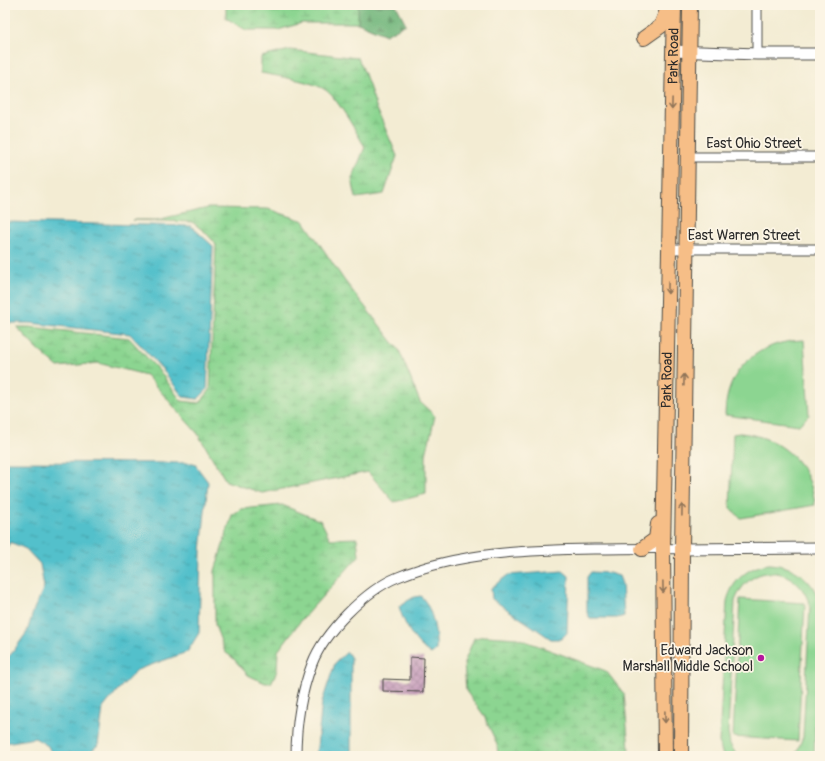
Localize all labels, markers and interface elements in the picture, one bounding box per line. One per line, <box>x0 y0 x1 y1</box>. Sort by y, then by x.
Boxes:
street label: Park Road <box>664 28 682 85</box>
one-way arrow <box>668 97 676 110</box>
street label: East Ohio Street <box>706 135 802 152</box>
street label: East Warren Street <box>688 227 801 244</box>
one-way arrow <box>664 281 672 294</box>
street label: Park Road <box>657 351 675 409</box>
one-way arrow <box>680 374 688 387</box>
one-way arrow <box>678 504 686 517</box>
one-way arrow <box>659 580 667 593</box>
place label: Edward Jackson Marshall Middle School <box>623 642 753 675</box>
marker: Edward Jackson Marshall Middle School <box>756 653 766 663</box>
one-way arrow <box>661 710 669 723</box>

